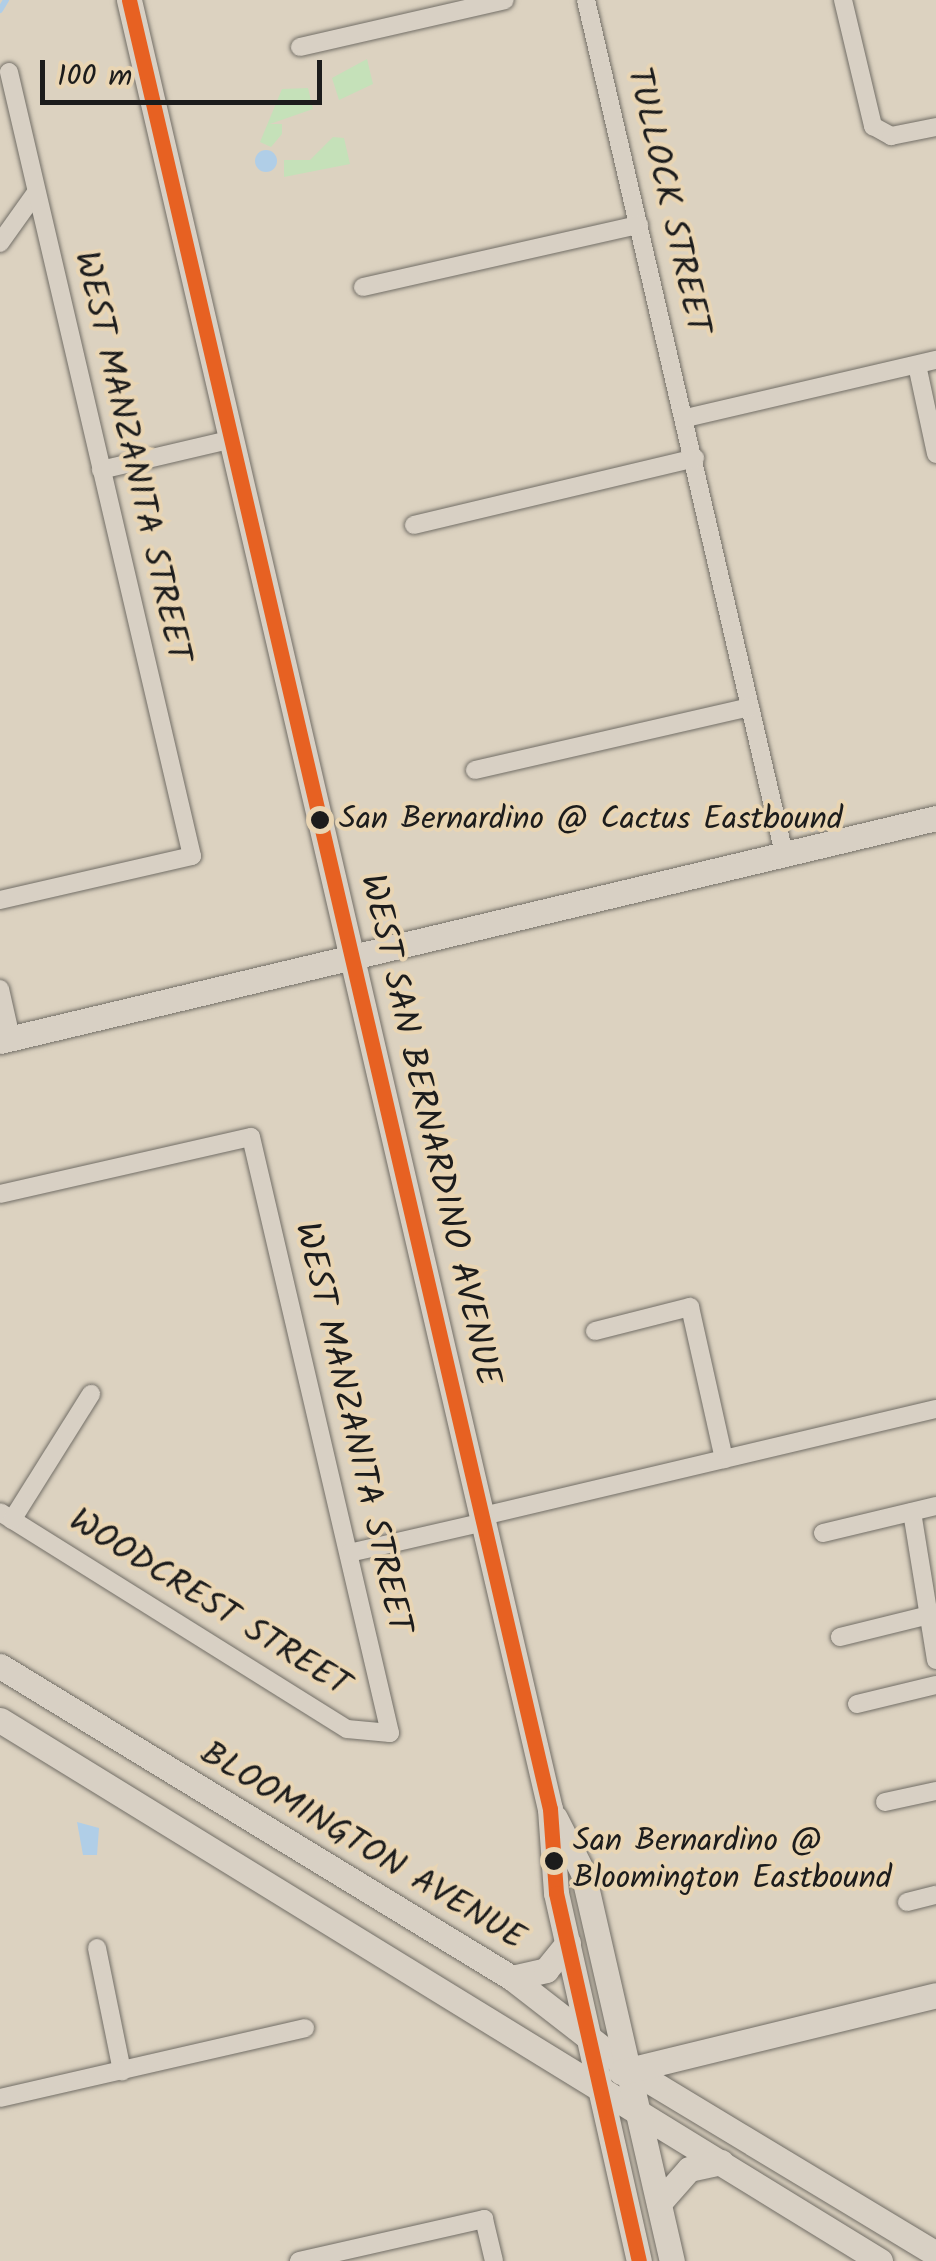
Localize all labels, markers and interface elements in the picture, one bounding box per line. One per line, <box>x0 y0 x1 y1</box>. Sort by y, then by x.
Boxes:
scale bar <box>45 40 328 102</box>
text: 100 m <box>57 53 132 101</box>
street label: TULLOCK STREET <box>616 64 718 338</box>
street label: WEST MANZANITA STREET <box>63 247 199 667</box>
place label: San Bernardino @ Cactus Eastbound <box>339 801 843 839</box>
marker: San Bernardino @ Cactus Eastbound <box>310 810 330 830</box>
street label: WEST SAN BERNARDINO AVENUE <box>350 870 508 1390</box>
street label: WEST MANZANITA STREET <box>284 1218 420 1638</box>
street label: WOODCREST STREET <box>61 1500 357 1708</box>
street label: BLOOMINGTON AVENUE <box>192 1733 532 1961</box>
place label: San Bernardino @ Bloomington Eastbound <box>573 1824 892 1899</box>
marker: San Bernardino @ Bloomington Eastbound <box>544 1851 564 1871</box>

